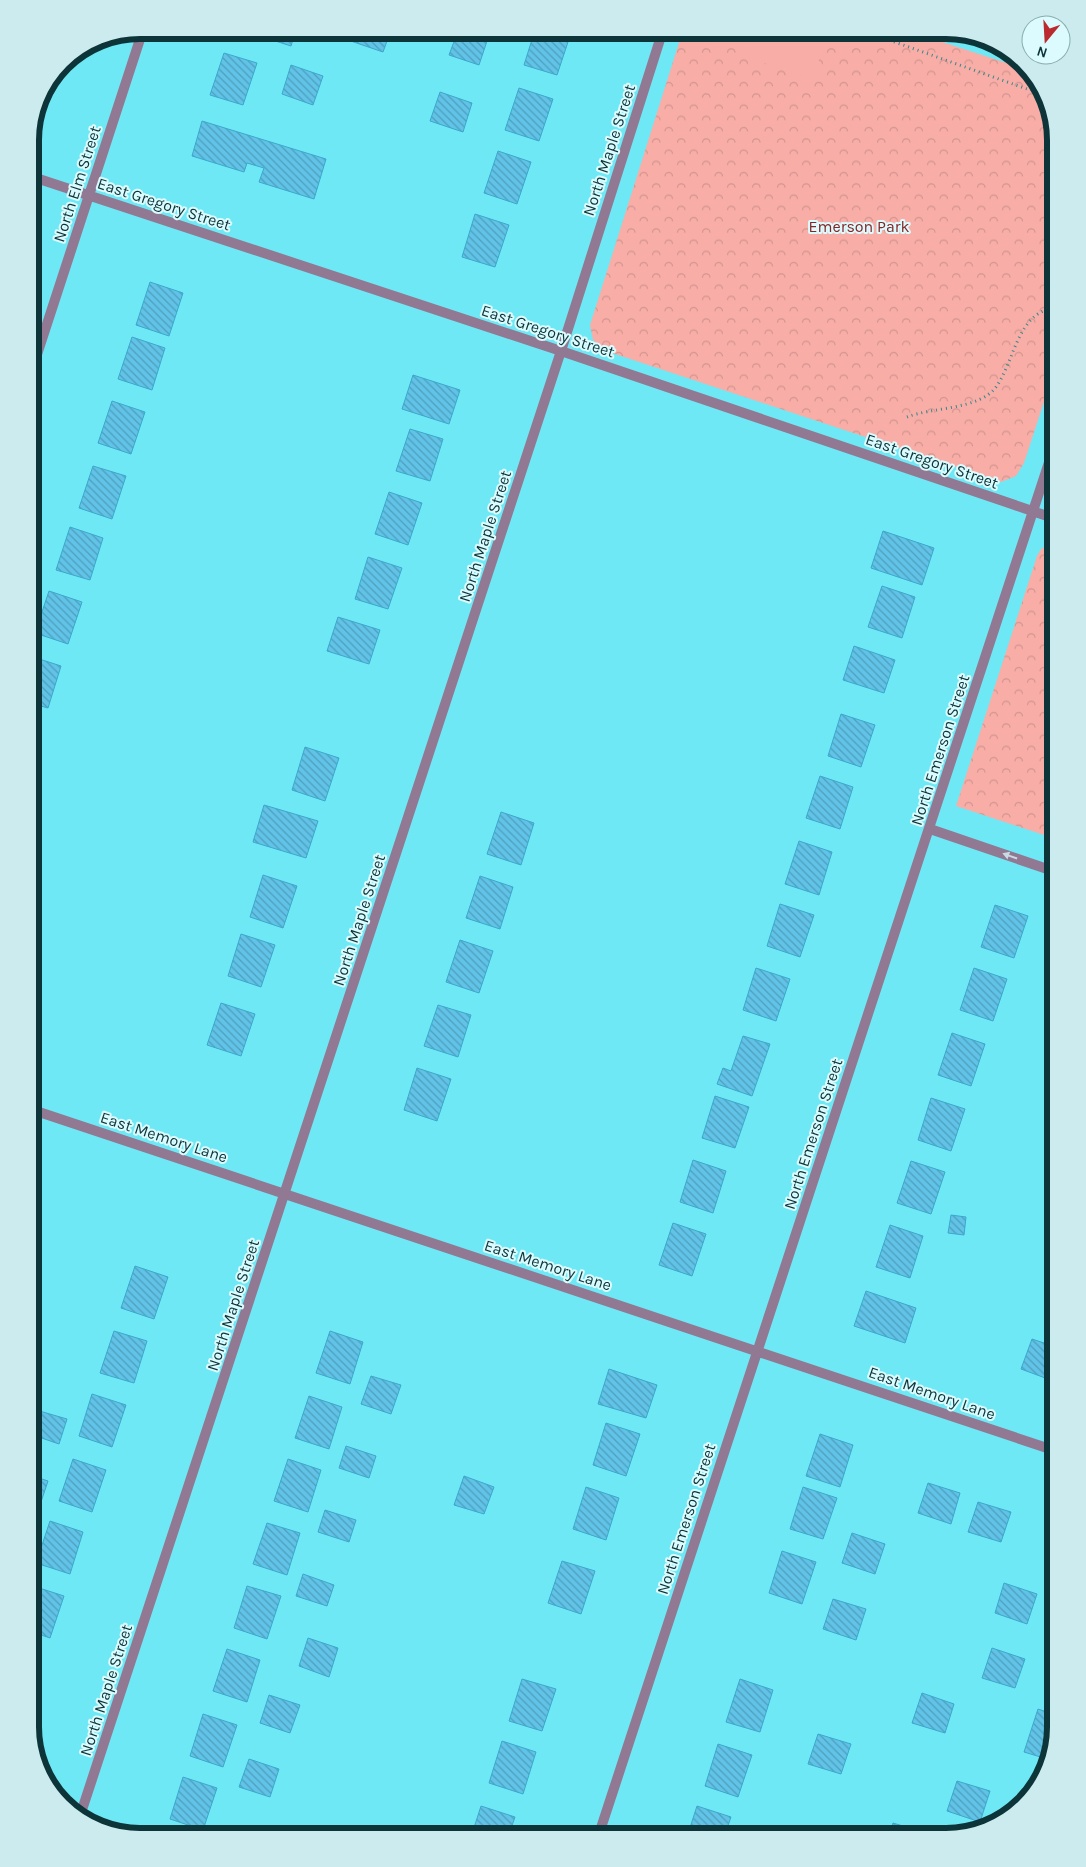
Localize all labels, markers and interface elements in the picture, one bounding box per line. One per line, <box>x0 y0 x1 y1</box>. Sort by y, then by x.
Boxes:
north arrow <box>1021 15 1071 65</box>
text: N <box>1035 42 1050 62</box>
street label: North Maple Street <box>579 82 639 218</box>
street label: North Elm Street <box>49 123 105 245</box>
street label: East Gregory Street <box>95 173 233 235</box>
park label: Emerson Park <box>808 217 910 236</box>
street label: East Gregory Street <box>479 300 617 362</box>
street label: East Gregory Street <box>863 429 1001 493</box>
street label: North Maple Street <box>455 468 515 604</box>
street label: North Emerson Street <box>907 672 973 828</box>
street label: North Maple Street <box>329 852 389 988</box>
one-way arrow <box>1002 852 1017 860</box>
street label: North Emerson Street <box>780 1056 846 1212</box>
street label: East Memory Lane <box>98 1107 230 1167</box>
street label: East Memory Lane <box>482 1235 614 1295</box>
street label: North Maple Street <box>203 1237 263 1373</box>
street label: East Memory Lane <box>866 1362 998 1424</box>
street label: North Emerson Street <box>653 1441 719 1597</box>
street label: North Maple Street <box>76 1622 136 1758</box>

